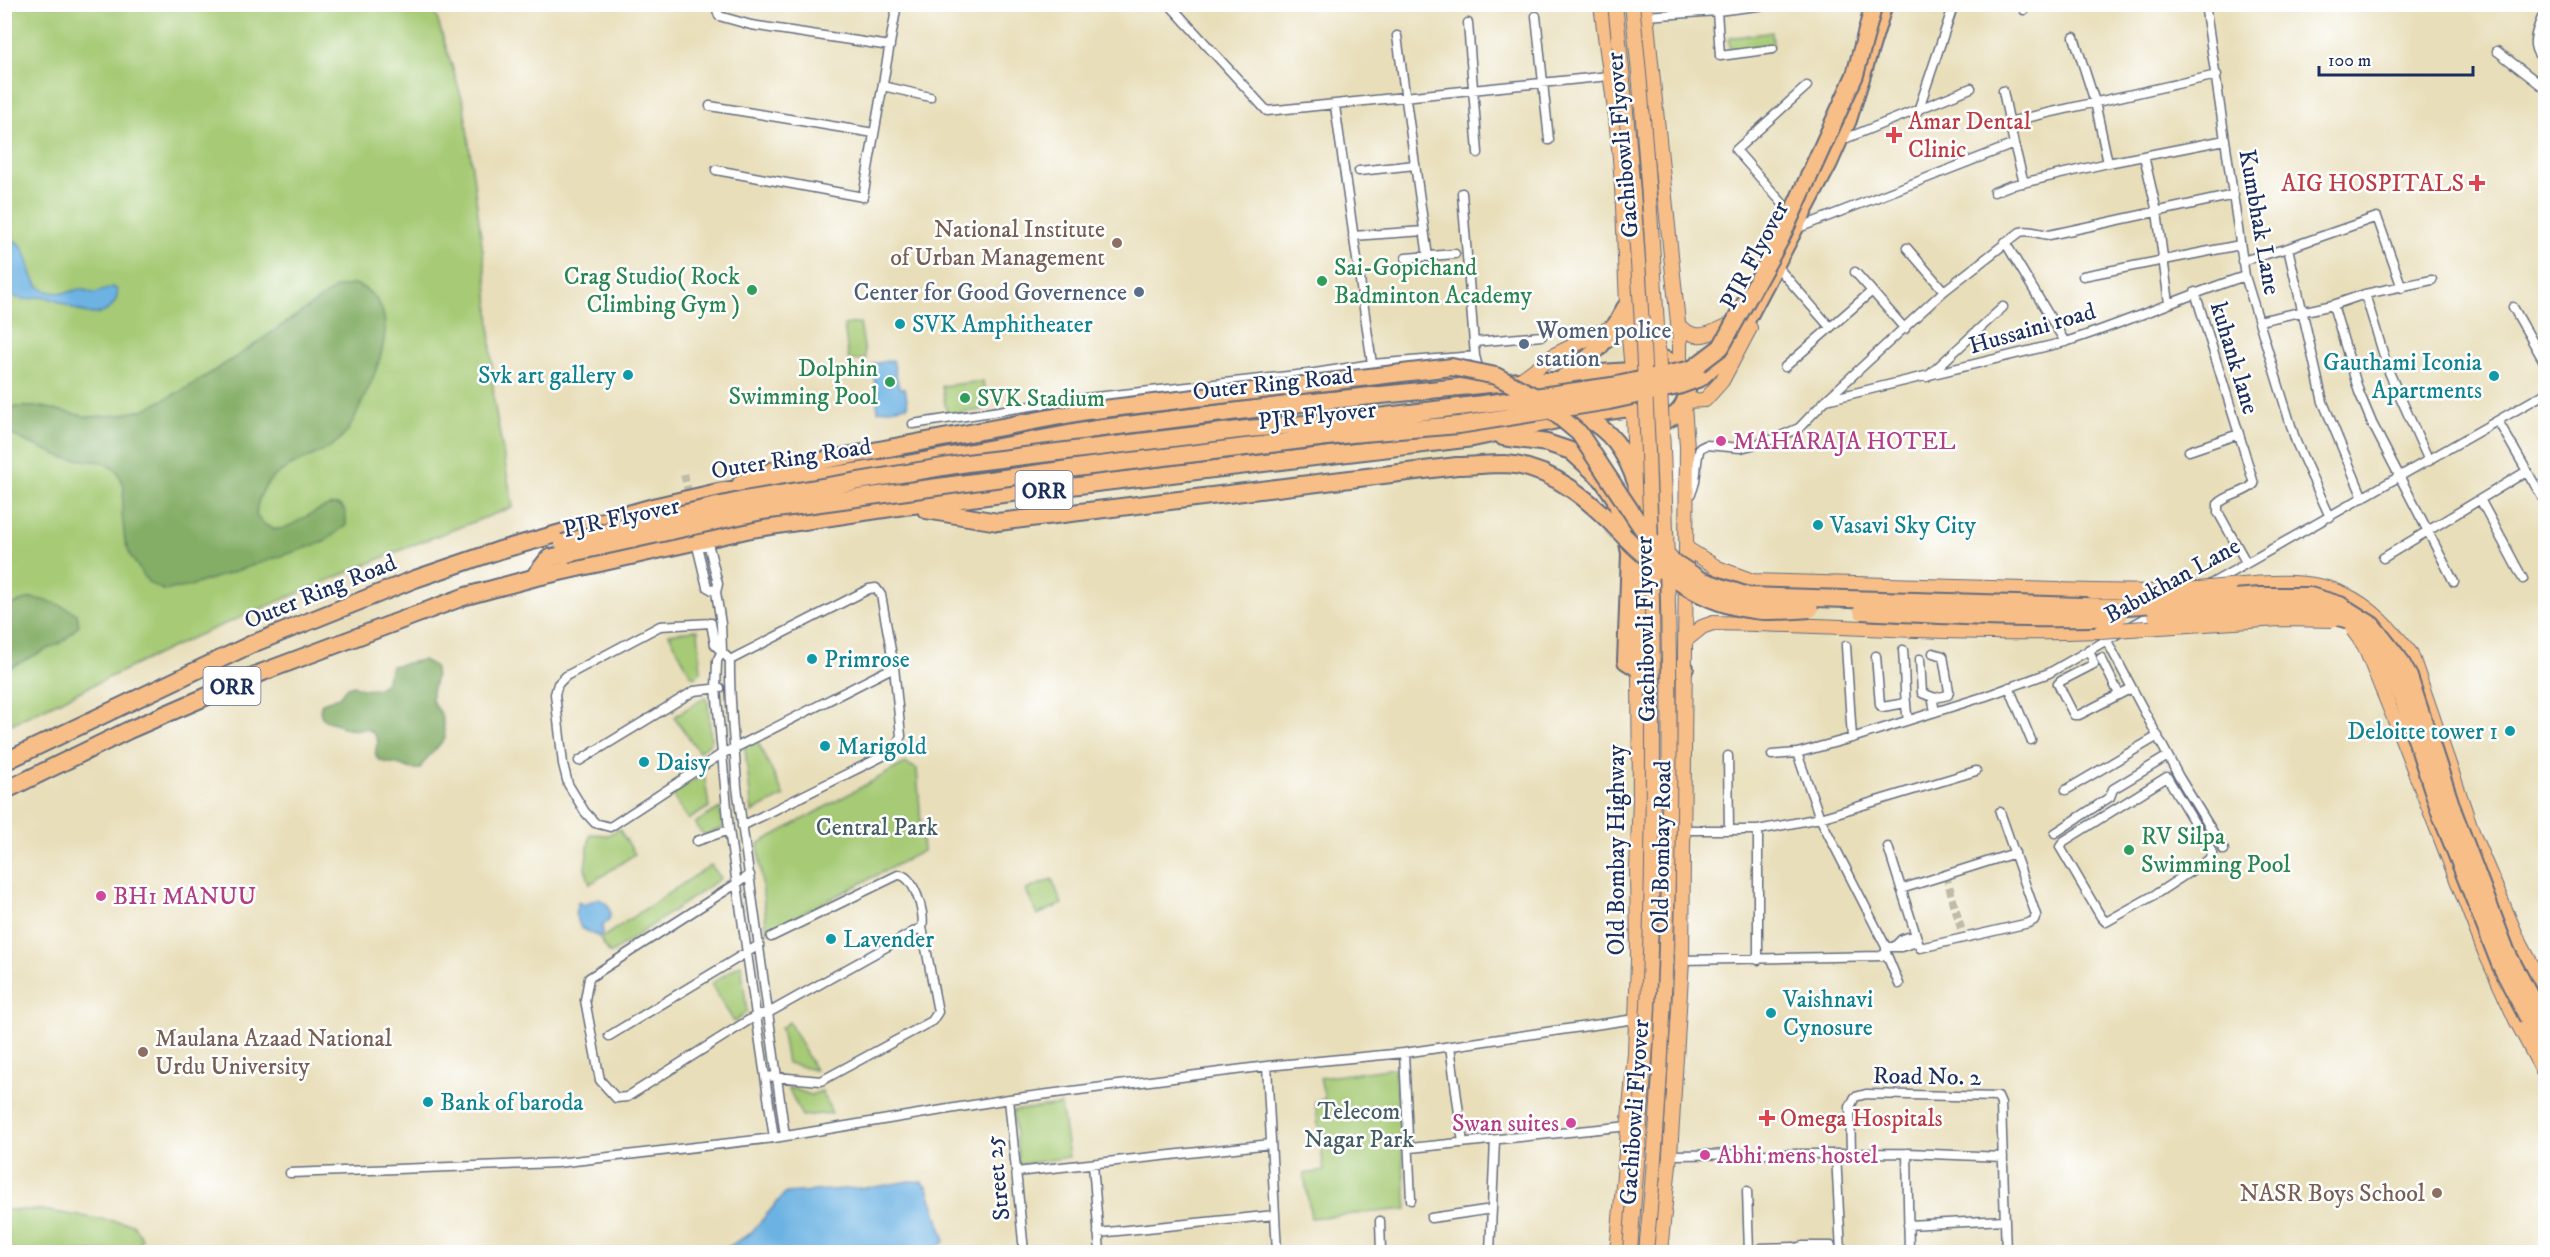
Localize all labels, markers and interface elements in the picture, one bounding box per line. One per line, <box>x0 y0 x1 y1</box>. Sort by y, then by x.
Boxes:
scale bar <box>2319 39 2474 77</box>
text: 100 m <box>2328 50 2371 72</box>
street label: Gachibowli Flyover <box>1600 51 1646 239</box>
place label: Amar Dental Clinic <box>1908 107 2032 165</box>
marker: Amar Dental Clinic <box>1885 126 1903 144</box>
street label: Kumbhak Lane <box>2231 147 2287 297</box>
place label: AIG HOSPITALS <box>2281 169 2464 199</box>
marker: AIG HOSPITALS <box>2468 174 2486 192</box>
street label: PJR Flyover <box>1714 196 1796 315</box>
place label: National Institute of Urban Management <box>890 215 1105 273</box>
marker: National Institute of Urban Management <box>1110 236 1124 250</box>
place label: Sai-Gopichand Badminton Academy <box>1334 253 1533 311</box>
place label: Crag Studio( Rock Climbing Gym ) <box>564 262 740 320</box>
marker: Sai-Gopichand Badminton Academy <box>1315 274 1329 288</box>
place label: Center for Good Governence <box>854 278 1127 308</box>
marker: Crag Studio( Rock Climbing Gym ) <box>745 283 759 297</box>
marker: Center for Good Governence <box>1132 285 1146 299</box>
street label: Hussaini road <box>1965 297 2099 361</box>
street label: kuhank lane <box>2203 299 2265 418</box>
place label: SVK Amphitheater <box>912 310 1093 340</box>
place label: Women police station <box>1535 316 1671 374</box>
marker: SVK Amphitheater <box>893 317 907 331</box>
marker: Women police station <box>1517 337 1531 351</box>
place label: Gauthami Iconia Apartments <box>2323 348 2483 406</box>
place label: Dolphin Swimming Pool <box>729 354 879 412</box>
place label: Svk art gallery <box>478 361 617 391</box>
street label: Outer Ring Road <box>1191 361 1355 407</box>
marker: Svk art gallery <box>621 368 635 382</box>
marker: Gauthami Iconia Apartments <box>2487 369 2501 383</box>
marker: Dolphin Swimming Pool <box>883 375 897 389</box>
place label: SVK Stadium <box>977 384 1105 414</box>
marker: SVK Stadium <box>958 391 972 405</box>
street label: PJR Flyover <box>1257 395 1378 437</box>
place label: MAHARAJA HOTEL <box>1733 427 1956 457</box>
street label: Outer Ring Road <box>709 432 873 486</box>
marker: MAHARAJA HOTEL <box>1714 434 1728 448</box>
road number: ORR <box>1016 471 1072 509</box>
street label: PJR Flyover <box>560 491 682 545</box>
place label: Vasavi Sky City <box>1829 511 1977 541</box>
marker: Vasavi Sky City <box>1811 518 1825 532</box>
street label: Babukhan Lane <box>2099 531 2246 630</box>
street label: Gachibowli Flyover <box>1629 535 1663 722</box>
street label: Outer Ring Road <box>240 548 401 636</box>
place label: Primrose <box>824 645 910 675</box>
marker: Primrose <box>805 652 819 666</box>
road number: ORR <box>204 667 260 705</box>
place label: Deloitte tower 1 <box>2347 717 2498 747</box>
marker: Deloitte tower 1 <box>2503 724 2517 738</box>
place label: Marigold <box>837 732 927 762</box>
marker: Marigold <box>818 739 832 753</box>
street label: Old Bombay Highway <box>1602 744 1632 956</box>
place label: Daisy <box>656 748 710 778</box>
marker: Daisy <box>637 755 651 769</box>
street label: Old Bombay Road <box>1645 760 1679 934</box>
park label: Central Park <box>816 813 938 843</box>
place label: RV Silpa Swimming Pool <box>2141 822 2291 880</box>
marker: RV Silpa Swimming Pool <box>2122 843 2136 857</box>
place label: BH1 MANUU <box>113 882 256 912</box>
marker: BH1 MANUU <box>94 889 108 903</box>
place label: Lavender <box>843 925 934 955</box>
marker: Lavender <box>824 932 838 946</box>
place label: Vaishnavi Cynosure <box>1782 985 1873 1043</box>
marker: Vaishnavi Cynosure <box>1764 1006 1778 1020</box>
street label: Gachibowli Flyover <box>1614 1018 1656 1206</box>
place label: Maulana Azaad National Urdu University <box>155 1024 393 1082</box>
marker: Maulana Azaad National Urdu University <box>136 1045 150 1059</box>
street label: Road No. 2 <box>1873 1061 1982 1093</box>
place label: Bank of baroda <box>440 1088 584 1118</box>
marker: Bank of baroda <box>421 1095 435 1109</box>
park label: Telecom Nagar Park <box>1304 1097 1414 1155</box>
place label: Omega Hospitals <box>1780 1104 1943 1134</box>
place label: Swan suites <box>1452 1109 1559 1139</box>
marker: Omega Hospitals <box>1758 1109 1776 1127</box>
marker: Swan suites <box>1564 1116 1578 1130</box>
street label: Street 25 <box>979 1134 1017 1222</box>
place label: Abhi mens hostel <box>1717 1141 1879 1171</box>
marker: Abhi mens hostel <box>1698 1148 1712 1162</box>
place label: NASR Boys School <box>2240 1179 2426 1209</box>
marker: NASR Boys School <box>2430 1186 2444 1200</box>

